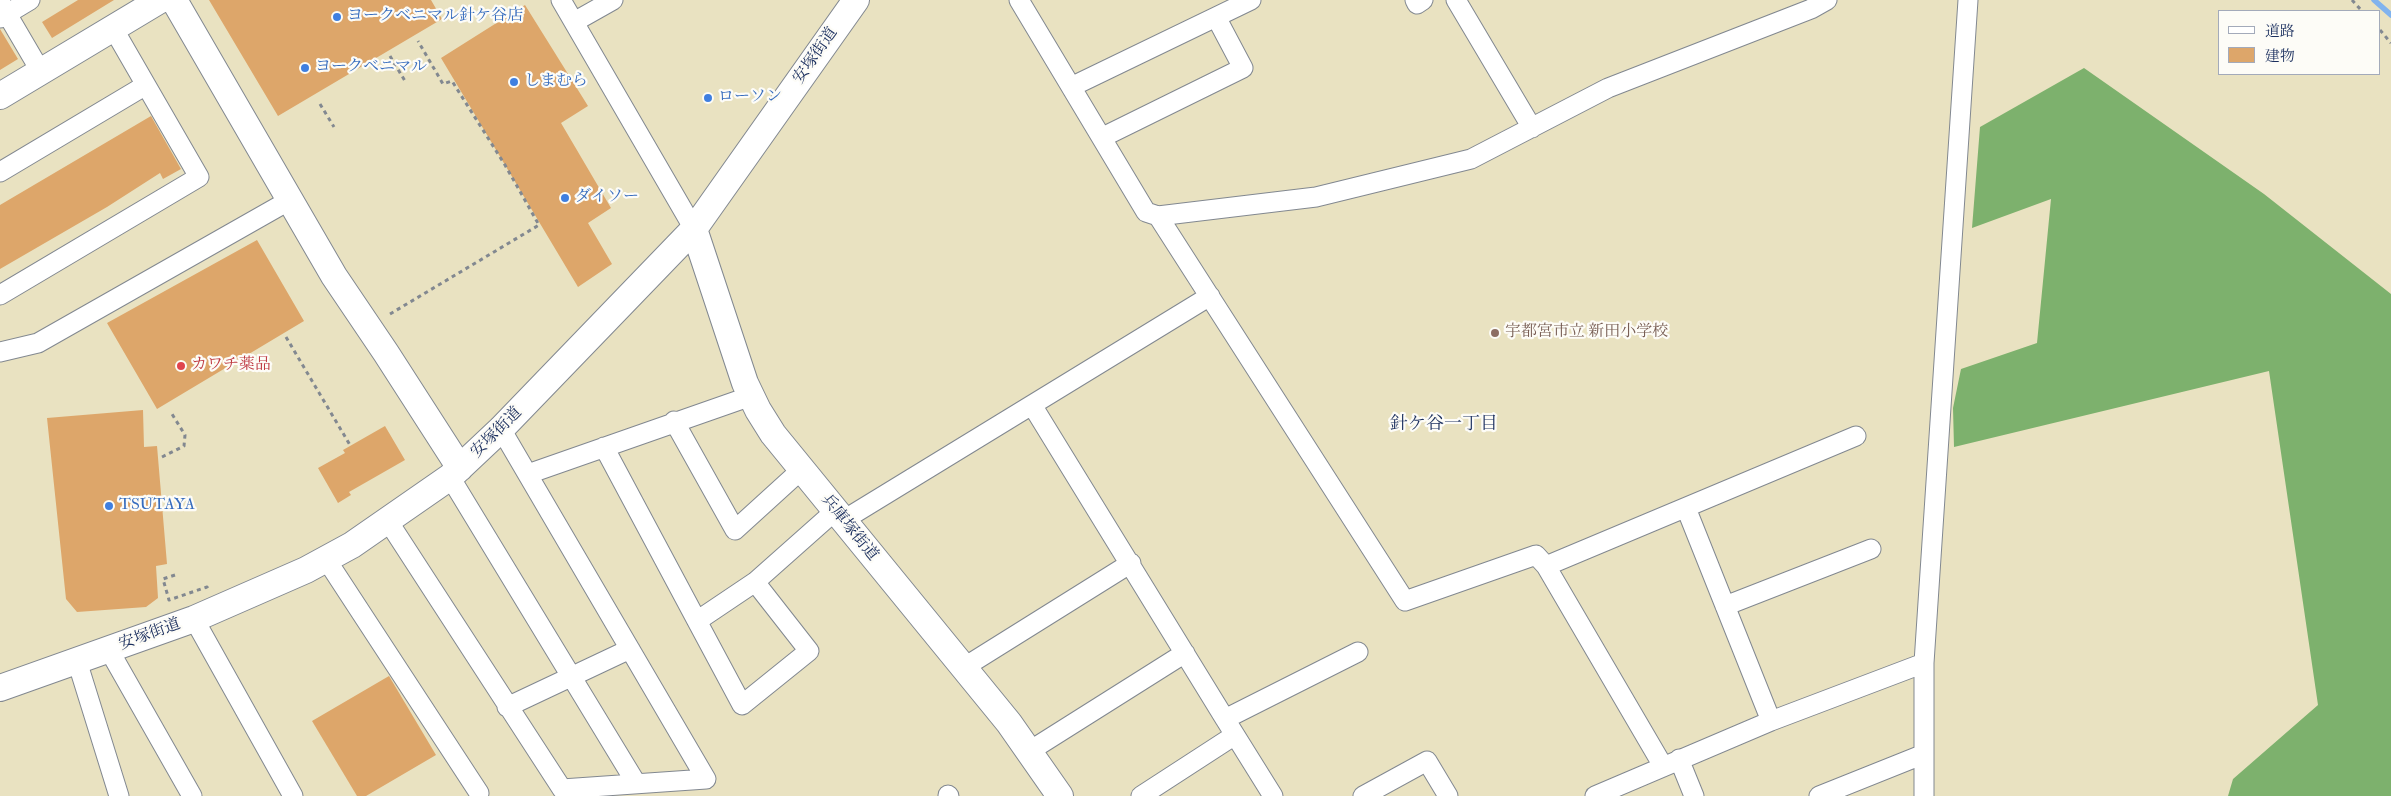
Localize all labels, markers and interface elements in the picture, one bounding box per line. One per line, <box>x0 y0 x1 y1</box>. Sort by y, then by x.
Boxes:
place label: ヨークベニマル針ケ谷店 <box>347 7 523 27</box>
legend <box>2218 10 2381 75</box>
marker: ヨークベニマル針ケ谷店 <box>331 11 343 23</box>
text: 道路 <box>2265 22 2295 41</box>
street label: 安塚街道 <box>790 24 842 88</box>
text: 建物 <box>2265 47 2295 66</box>
place label: ヨークベニマル <box>315 58 427 78</box>
marker: ヨークベニマル <box>299 62 311 74</box>
place label: しまむら <box>524 72 588 92</box>
marker: しまむら <box>508 76 520 88</box>
place label: ローソン <box>718 88 782 108</box>
marker: ローソン <box>702 92 714 104</box>
place label: ダイソー <box>575 188 639 208</box>
marker: ダイソー <box>559 192 571 204</box>
place label: 宇都宮市立 新田小学校 <box>1505 323 1668 343</box>
marker: 宇都宮市立 新田小学校 <box>1489 327 1501 339</box>
place label: カワチ薬品 <box>191 356 271 376</box>
marker: カワチ薬品 <box>175 360 187 372</box>
street label: 安塚街道 <box>468 404 526 462</box>
district label: 針ケ谷一丁目 <box>1390 414 1498 436</box>
street label: 兵庫塚街道 <box>816 491 882 565</box>
place label: TSUTAYA <box>119 496 195 516</box>
marker: TSUTAYA <box>103 500 115 512</box>
street label: 安塚街道 <box>117 615 183 655</box>

